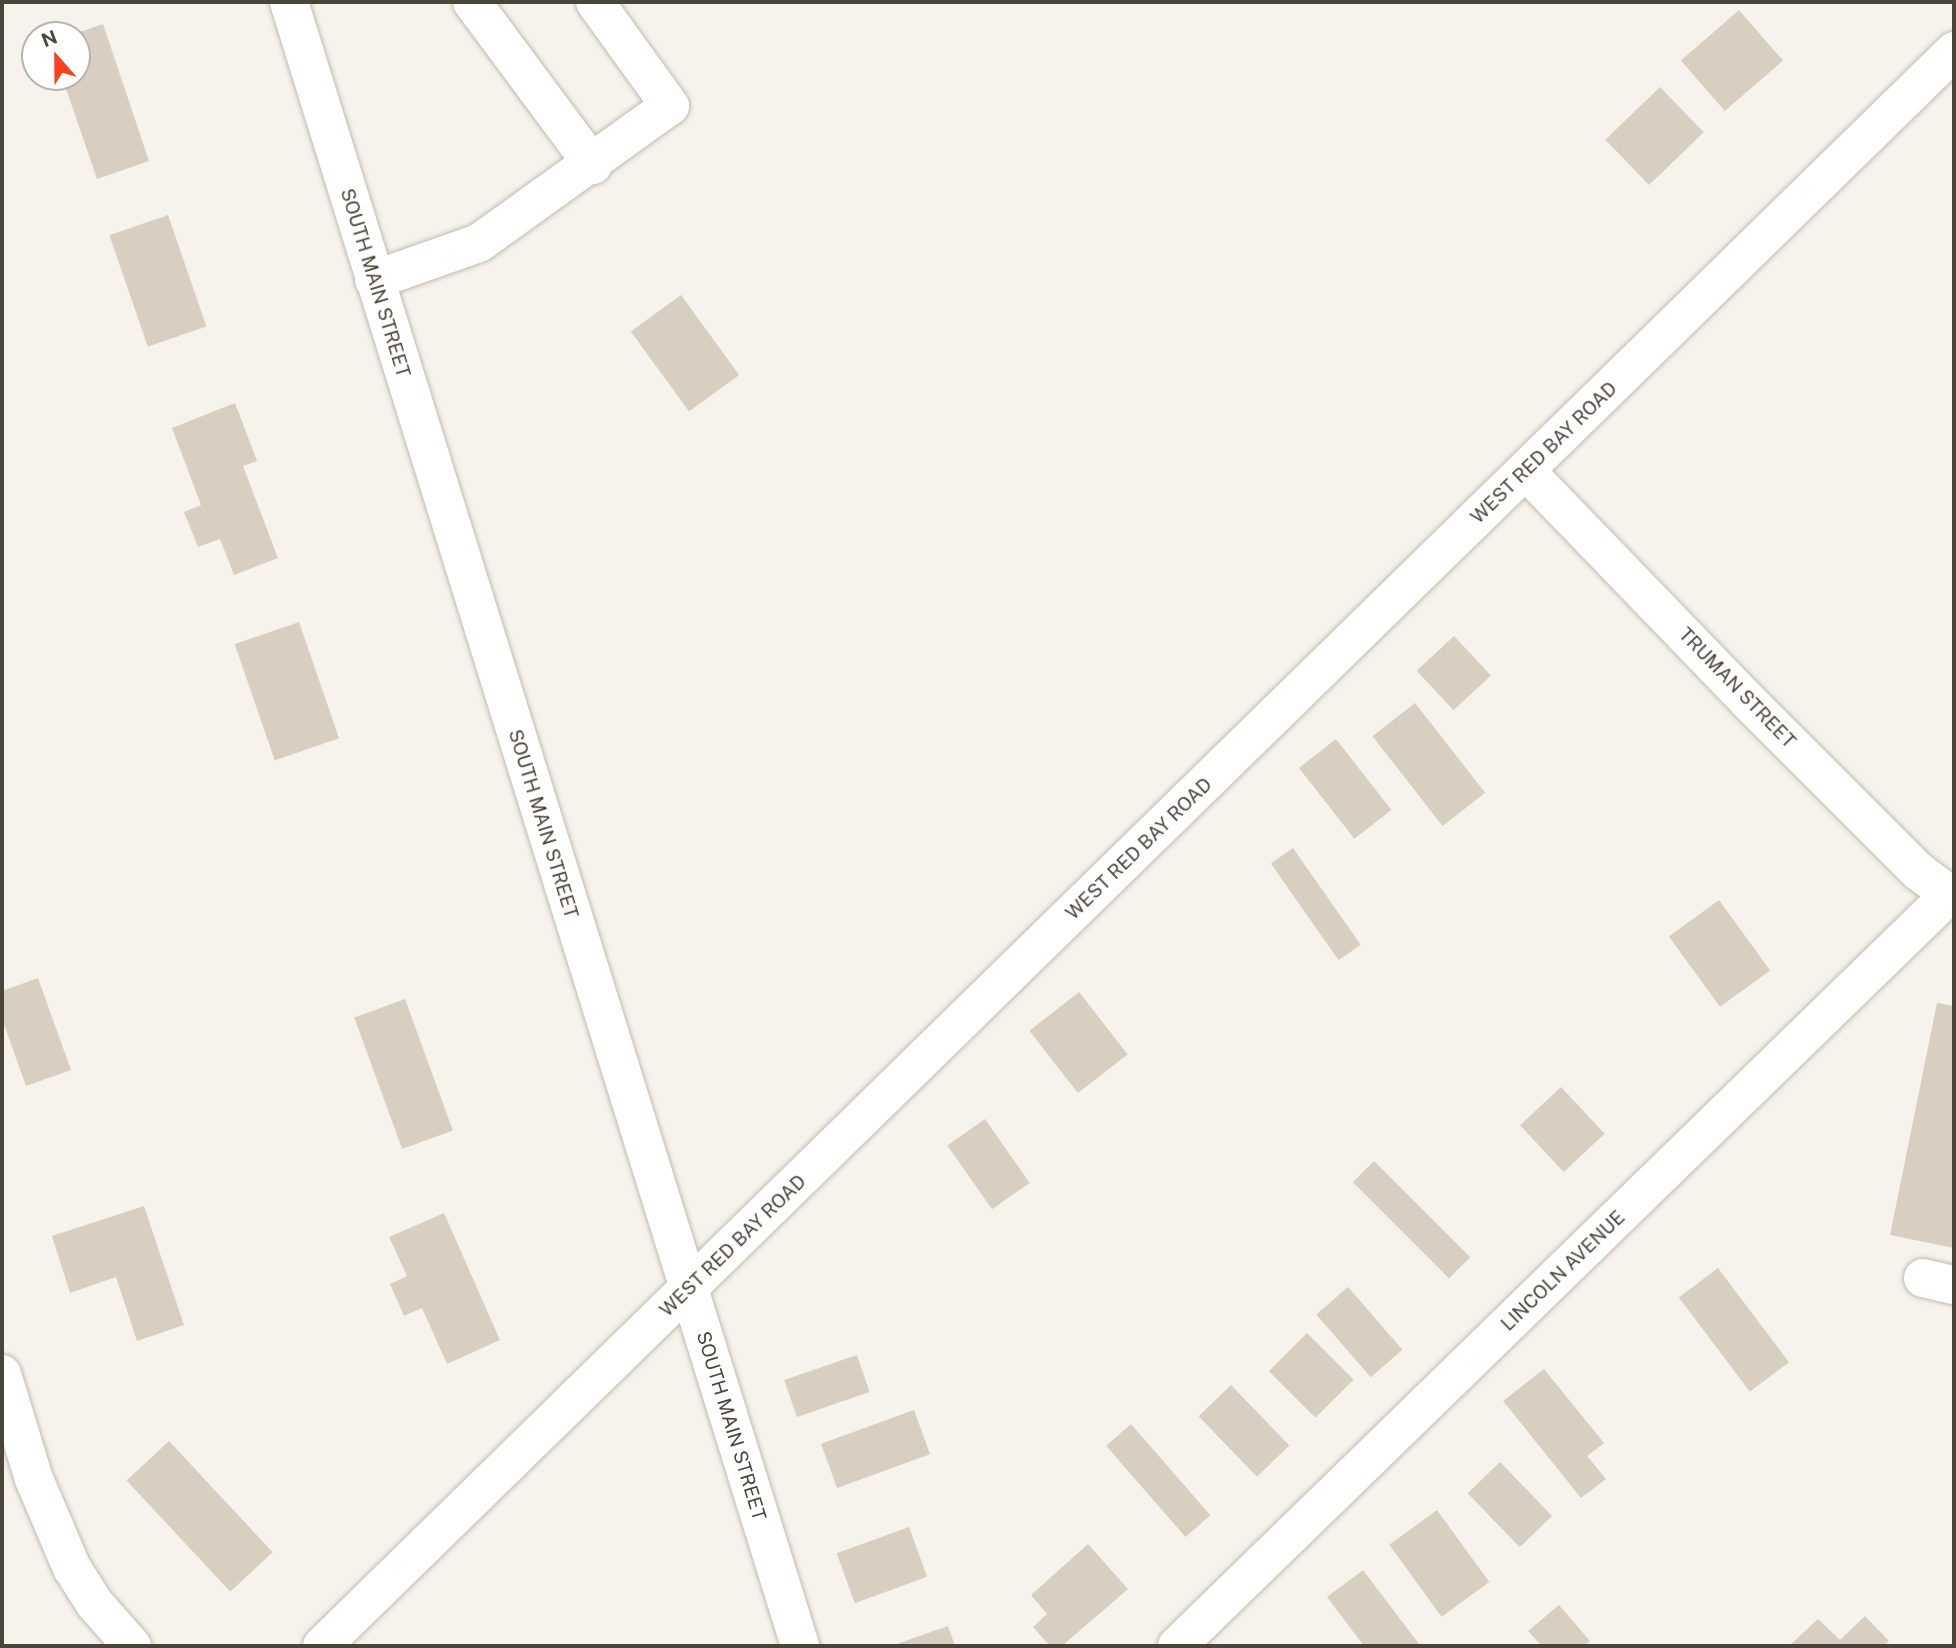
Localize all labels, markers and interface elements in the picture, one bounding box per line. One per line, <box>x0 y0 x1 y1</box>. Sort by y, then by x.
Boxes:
north arrow <box>21 21 91 91</box>
text: N <box>38 25 60 51</box>
street label: SOUTH MAIN STREET <box>335 186 415 380</box>
street label: WEST RED BAY ROAD <box>1466 377 1622 529</box>
street label: TRUMAN STREET <box>1674 623 1800 753</box>
street label: SOUTH MAIN STREET <box>503 727 583 921</box>
street label: WEST RED BAY ROAD <box>1061 773 1217 925</box>
street label: WEST RED BAY ROAD <box>655 1170 811 1322</box>
street label: LINCOLN AVENUE <box>1496 1206 1630 1336</box>
street label: SOUTH MAIN STREET <box>691 1329 771 1523</box>

